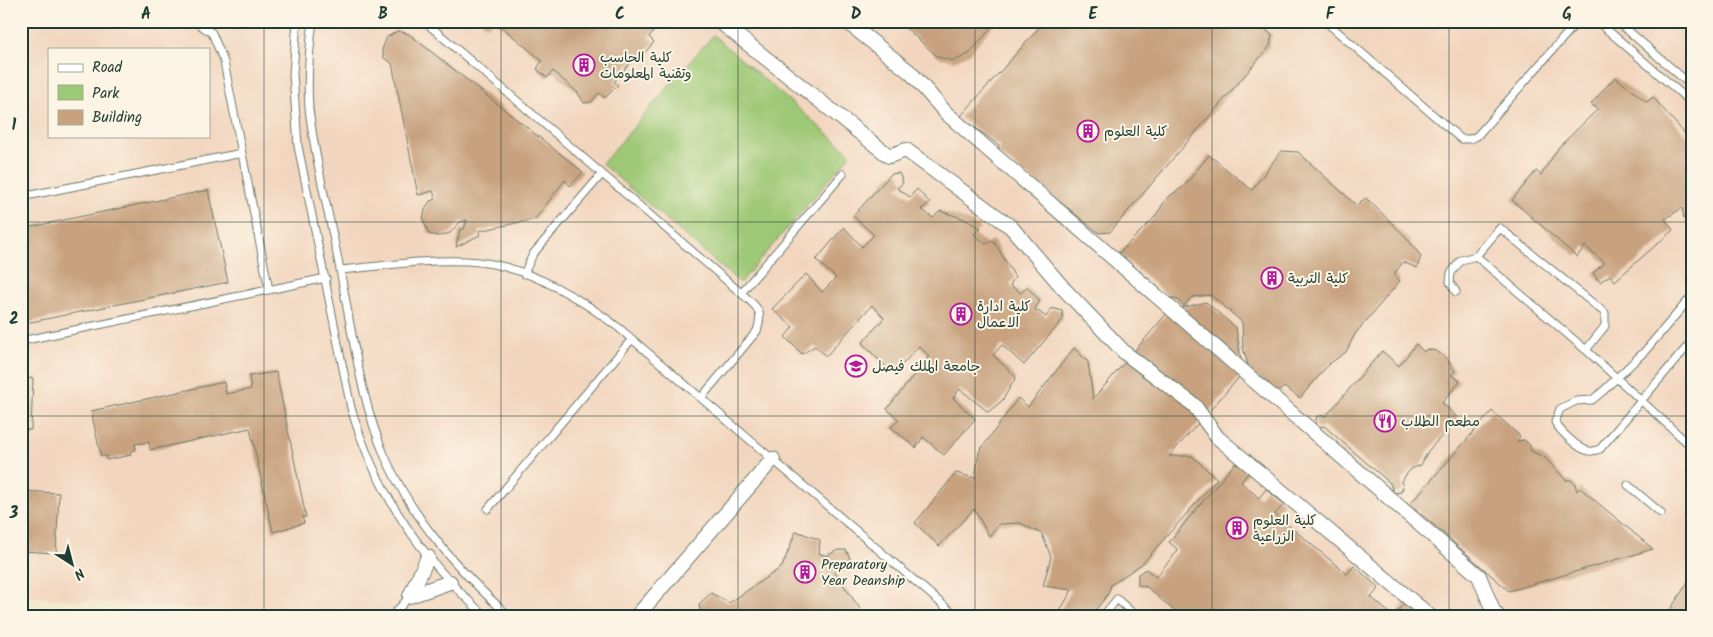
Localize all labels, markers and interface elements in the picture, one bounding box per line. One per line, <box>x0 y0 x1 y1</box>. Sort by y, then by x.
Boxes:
text: A <box>141 2 151 27</box>
text: B <box>378 2 388 27</box>
text: C <box>615 2 625 27</box>
text: D <box>851 2 862 27</box>
text: E <box>1089 2 1099 27</box>
text: F <box>1326 2 1336 27</box>
text: G <box>1562 2 1572 27</box>
place label: كلية الحاسب وتقنية المعلومات <box>600 47 692 85</box>
legend <box>48 48 210 138</box>
building icon: كلية الحاسب وتقنية المعلومات <box>572 53 596 77</box>
text: Road <box>92 56 123 80</box>
text: Park <box>92 82 120 106</box>
text: Building <box>92 106 142 130</box>
text: 1 <box>12 113 17 138</box>
building icon: كلية العلوم <box>1076 119 1100 143</box>
place label: كلية العلوم <box>1104 121 1168 143</box>
building icon: كلية التربية <box>1260 266 1284 290</box>
place label: كلية التربية <box>1288 268 1348 290</box>
place label: كلية ادارة الاعمال <box>977 296 1031 334</box>
building icon: كلية ادارة الاعمال <box>949 302 973 326</box>
text: 2 <box>9 307 19 332</box>
school or university icon: جامعة الملك فيصل <box>844 354 868 378</box>
place label: جامعة الملك فيصل <box>872 356 980 378</box>
restaurant icon: مطعم الطلاب <box>1373 409 1397 433</box>
place label: مطعم الطلاب <box>1401 411 1480 433</box>
text: 3 <box>9 501 19 526</box>
place label: كلية العلوم الزراعية <box>1253 510 1317 548</box>
building icon: كلية العلوم الزراعية <box>1225 516 1249 540</box>
north arrow <box>48 540 98 590</box>
place label: Preparatory Year Deanship <box>821 554 905 592</box>
building icon: Preparatory Year Deanship <box>793 560 817 584</box>
text: N <box>69 562 89 585</box>

